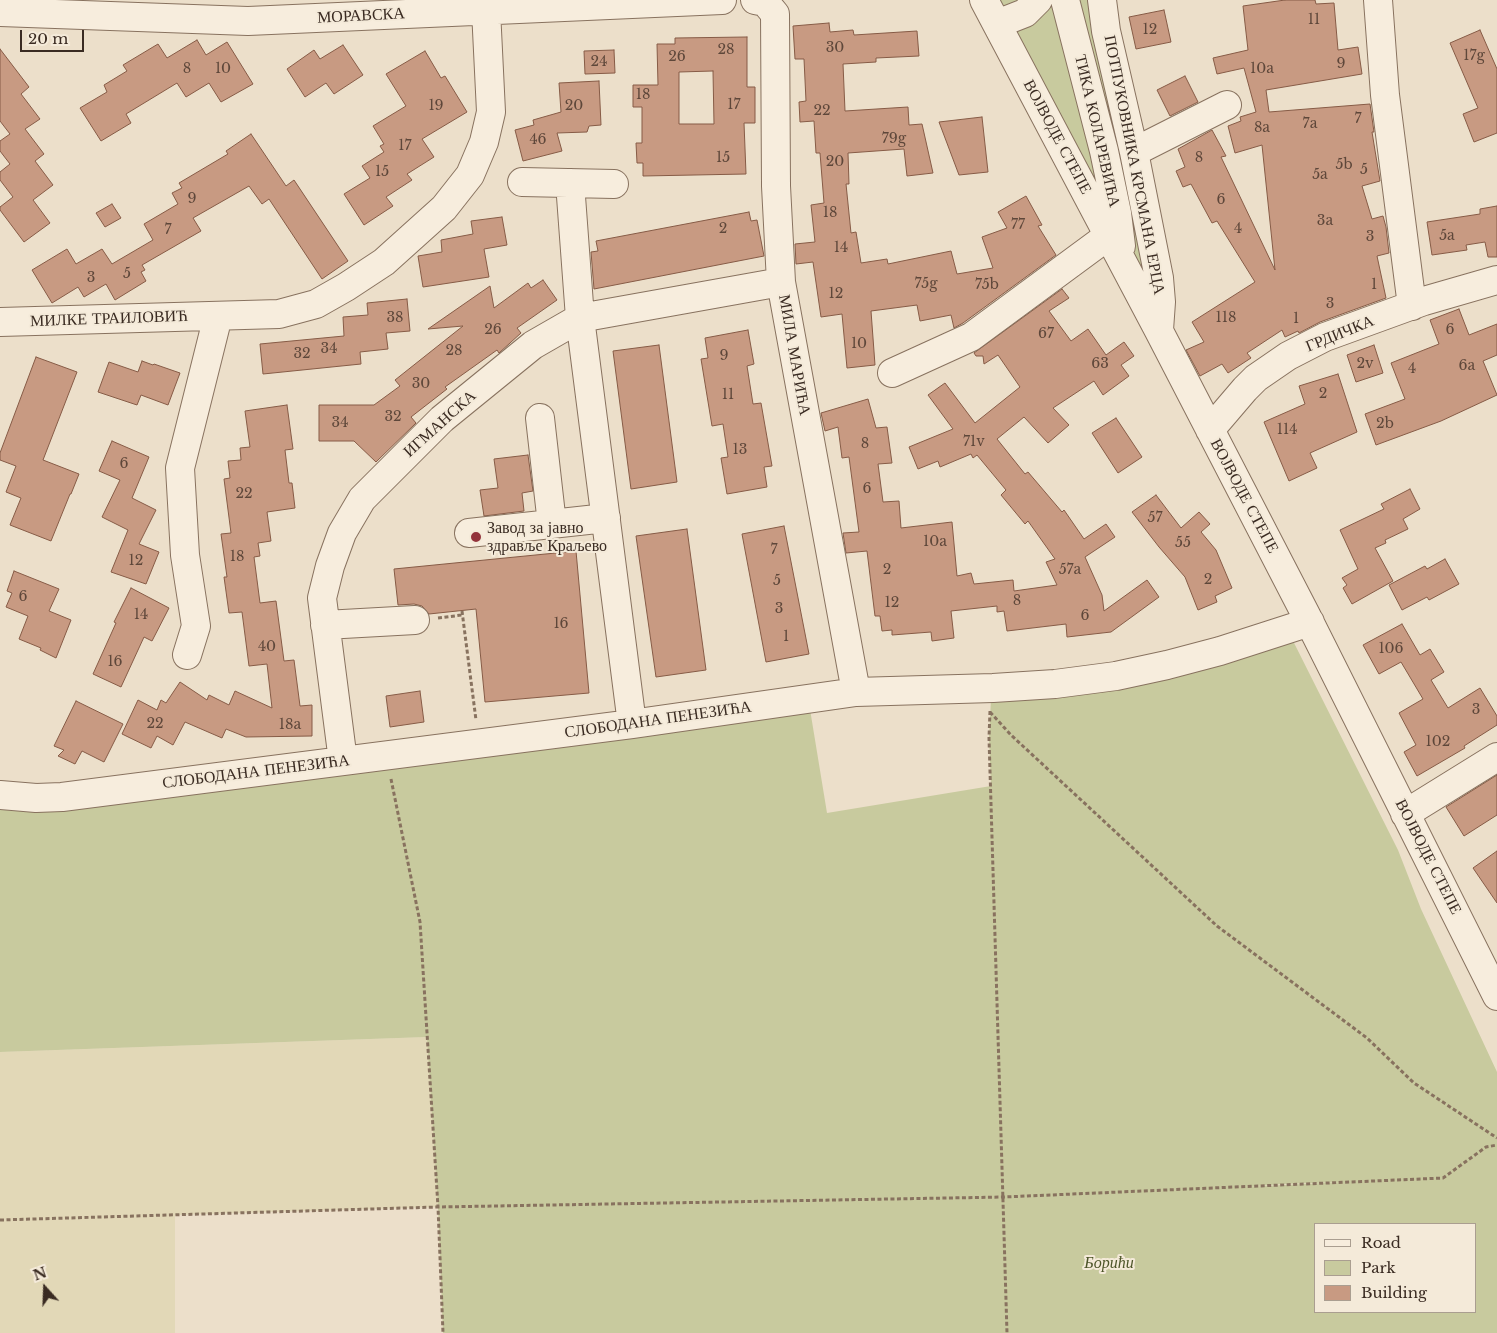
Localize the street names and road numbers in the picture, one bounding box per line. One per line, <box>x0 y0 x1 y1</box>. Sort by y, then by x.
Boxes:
street label: МОРАВСКА <box>317 4 405 28</box>
street label: ПОТПУКОВНИКА КРСМАНА ЕРЦА <box>1099 34 1169 296</box>
street label: ТИКА КОЛАРЕВИЋА <box>1070 53 1124 209</box>
street label: ВОЈВОДЕ СТЕПЕ <box>1019 77 1095 197</box>
street label: МИЛА МАРИЋА <box>774 293 814 417</box>
street label: МИЛКЕ ТРАИЛОВИЋ <box>30 307 188 331</box>
street label: ГРДИЧКА <box>1303 312 1377 356</box>
street label: ИГМАНСКА <box>400 386 480 462</box>
street label: ВОЈВОДЕ СТЕПЕ <box>1206 436 1282 556</box>
street label: СЛОБОДАНА ПЕНЕЗИЋА <box>563 697 753 743</box>
street label: СЛОБОДАНА ПЕНЕЗИЋА <box>161 751 351 793</box>
street label: ВОЈВОДЕ СТЕПЕ <box>1391 796 1465 918</box>

